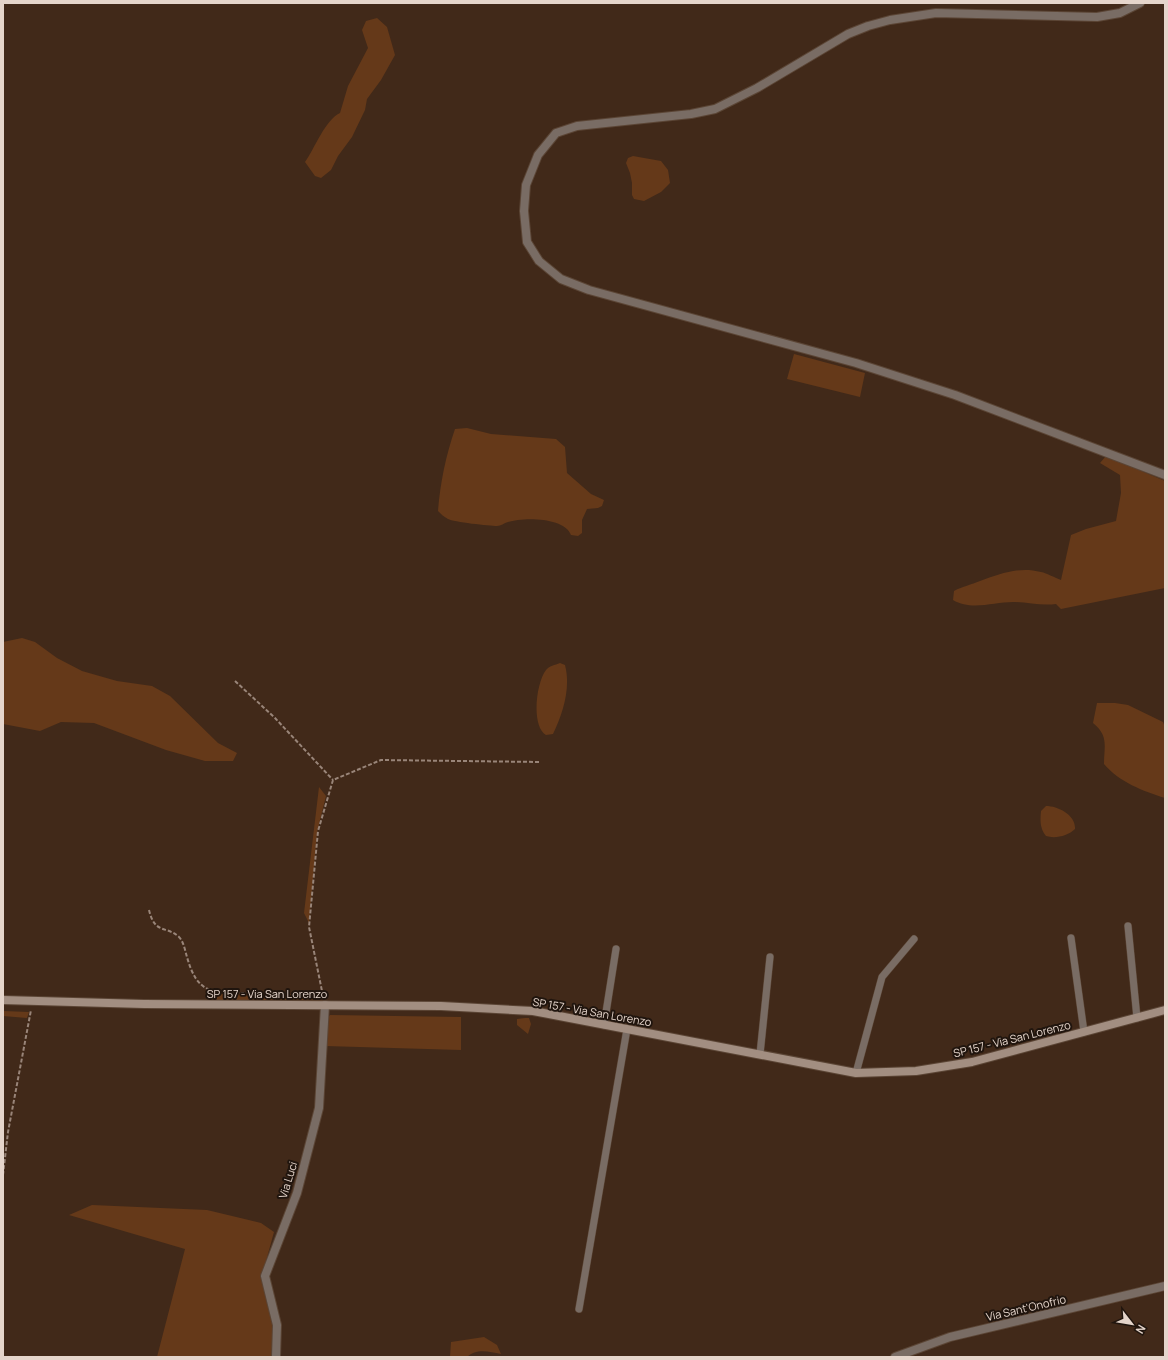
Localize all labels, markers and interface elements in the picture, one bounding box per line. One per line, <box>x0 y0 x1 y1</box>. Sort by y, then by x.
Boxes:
street label: SP 157 - Via San Lorenzo <box>207 986 328 1001</box>
street label: SP 157 - Via San Lorenzo <box>531 994 653 1029</box>
street label: SP 157 - Via San Lorenzo <box>952 1017 1073 1060</box>
street label: Via Luci <box>275 1160 300 1200</box>
street label: Via Sant'Onofrio <box>985 1291 1068 1324</box>
north arrow <box>1112 1304 1152 1344</box>
text: N <box>1132 1322 1149 1337</box>

